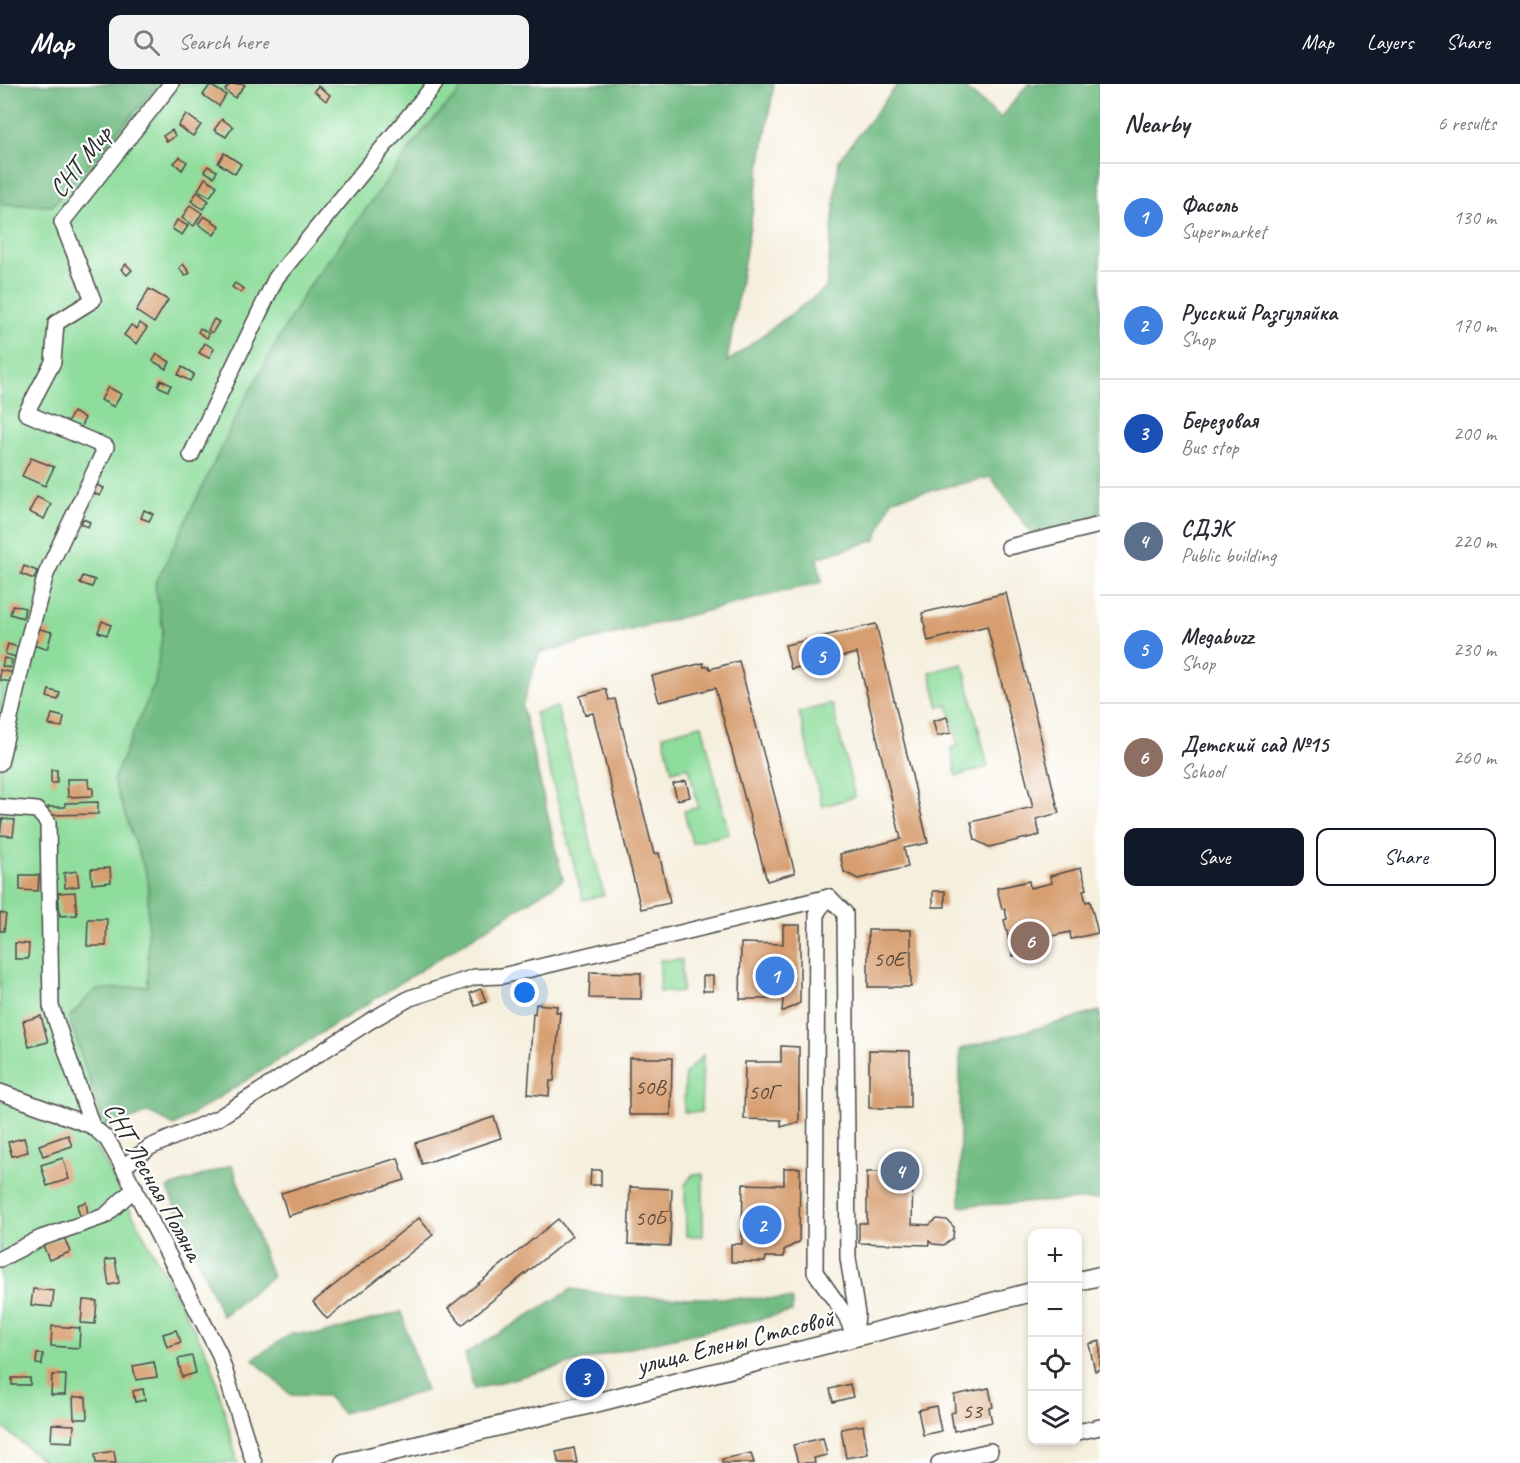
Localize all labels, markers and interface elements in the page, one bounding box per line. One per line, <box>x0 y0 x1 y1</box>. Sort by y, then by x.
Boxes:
search box <box>109 15 529 69</box>
text: Map <box>30 25 73 60</box>
icon: search <box>130 26 163 59</box>
text: Search here <box>178 28 268 56</box>
text: Map <box>1301 29 1334 55</box>
text: Layers <box>1367 29 1413 55</box>
text: Share <box>1446 29 1490 55</box>
text: Nearby <box>1124 107 1189 140</box>
text: 6 results <box>1437 111 1496 136</box>
street label: СНТ Мир <box>42 117 120 204</box>
text: Фасоль <box>1181 191 1237 219</box>
text: 1 <box>1139 205 1148 230</box>
text: 130 m <box>1453 205 1496 230</box>
text: Supermarket <box>1181 219 1266 244</box>
text: Русский Разгуляйка <box>1181 299 1337 327</box>
text: 2 <box>1139 313 1148 338</box>
text: 170 m <box>1453 313 1496 338</box>
text: Shop <box>1181 327 1215 352</box>
text: Березовая <box>1181 407 1258 435</box>
text: 3 <box>1139 421 1148 446</box>
text: 200 m <box>1453 421 1496 446</box>
text: Bus stop <box>1181 435 1239 460</box>
text: СДЭК <box>1181 515 1231 543</box>
text: 4 <box>1139 529 1148 554</box>
text: 220 m <box>1453 529 1496 554</box>
text: Public building <box>1181 543 1276 568</box>
text: Megabuzz <box>1181 623 1253 651</box>
pin: 5 <box>802 634 840 678</box>
text: 5 <box>1139 637 1148 662</box>
text: 230 m <box>1453 637 1496 662</box>
text: Shop <box>1181 651 1215 676</box>
text: Детский сад №15 <box>1181 731 1328 759</box>
text: 6 <box>1139 745 1148 770</box>
text: 260 m <box>1453 745 1496 770</box>
text: School <box>1181 759 1224 784</box>
button: Save <box>1124 828 1304 886</box>
button: Share <box>1316 828 1496 886</box>
pin: 6 <box>1010 918 1050 964</box>
house number: 50Е <box>873 945 908 973</box>
pin: 1 <box>756 954 794 998</box>
your location <box>510 978 539 1007</box>
house number: 50В <box>634 1073 667 1101</box>
house number: 50Г <box>748 1078 783 1106</box>
street label: СНТ Лесная Поляна <box>96 1096 212 1268</box>
pin: 4 <box>880 1148 920 1194</box>
pin: 2 <box>742 1202 782 1248</box>
house number: 50Б <box>635 1204 669 1232</box>
map controls <box>1028 1229 1082 1445</box>
button: + <box>1028 1229 1082 1283</box>
button: − <box>1028 1283 1082 1337</box>
street label: улица Елены Стасовой <box>631 1300 839 1382</box>
button: locate <box>1028 1337 1082 1391</box>
pin: 3 <box>566 1356 604 1400</box>
button: layers <box>1028 1391 1082 1445</box>
house number: 53 <box>962 1397 984 1425</box>

